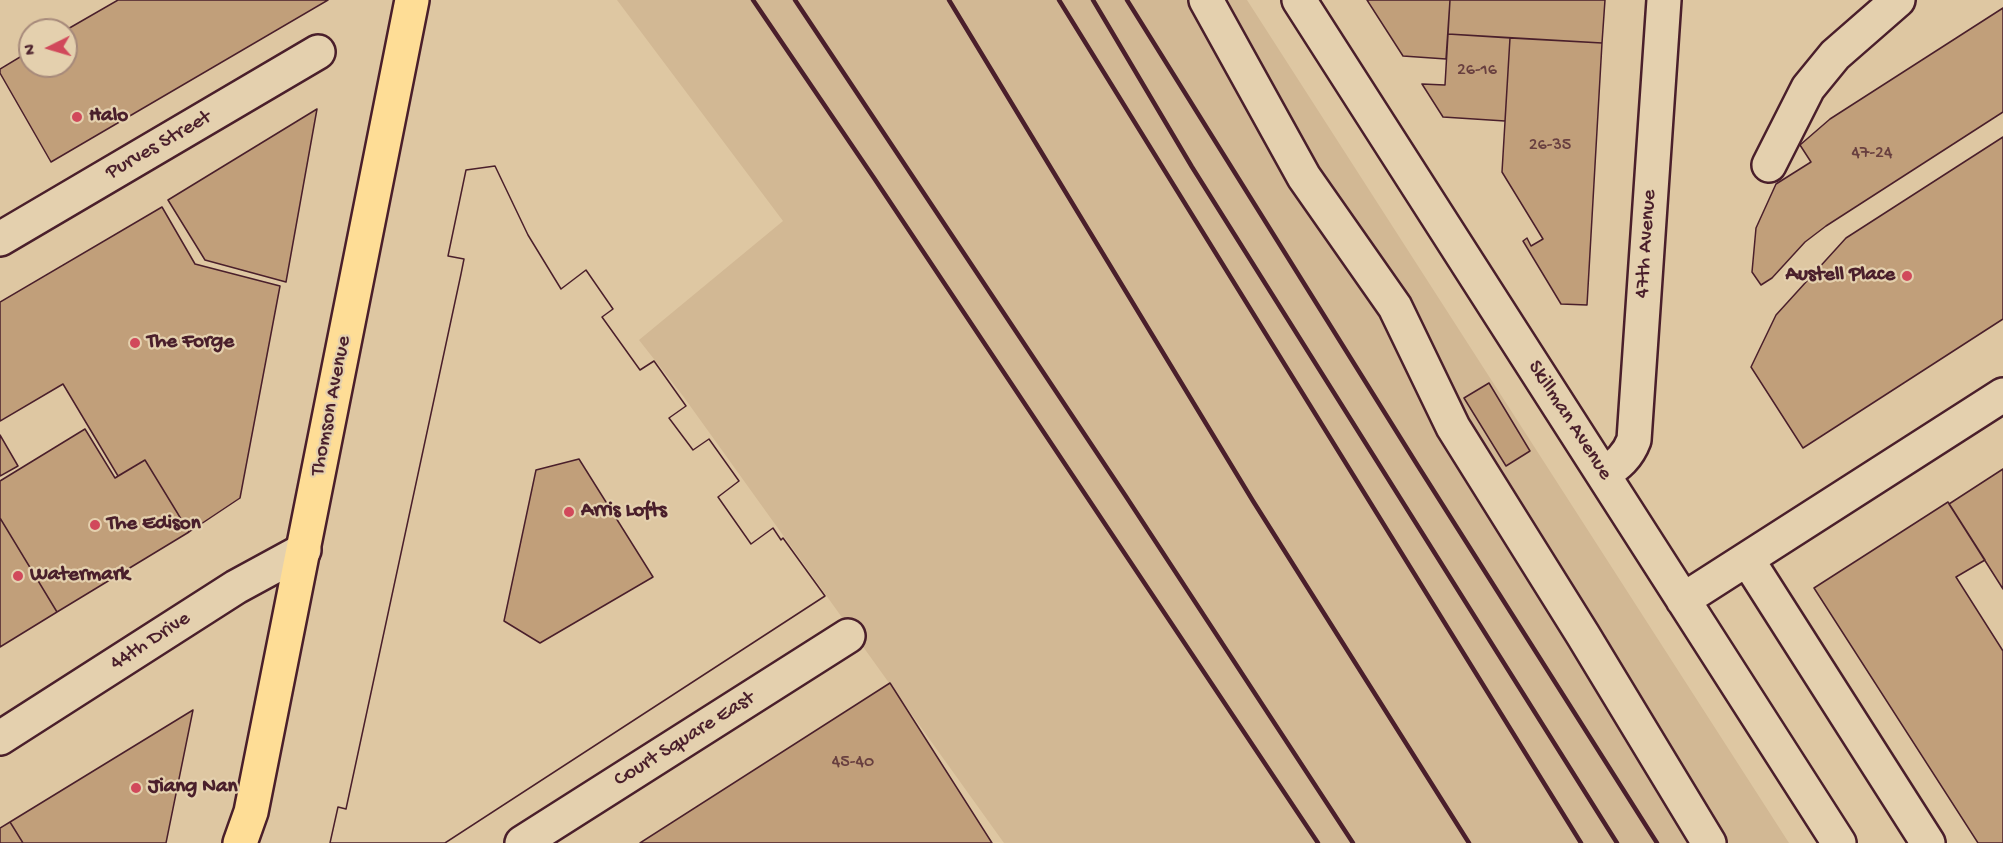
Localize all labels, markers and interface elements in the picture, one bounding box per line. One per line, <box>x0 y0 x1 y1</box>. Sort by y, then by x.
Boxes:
north arrow <box>18 18 78 78</box>
text: N <box>22 43 41 55</box>
house number: 26-16 <box>1457 60 1497 82</box>
place label: Halo <box>89 104 128 130</box>
street label: Purves Street <box>102 106 216 186</box>
marker: Halo <box>70 110 84 124</box>
house number: 26-35 <box>1529 135 1571 157</box>
house number: 47-24 <box>1852 143 1892 165</box>
street label: 47th Avenue <box>1631 189 1663 299</box>
place label: Austell Place <box>1786 263 1895 289</box>
marker: Austell Place <box>1900 269 1914 283</box>
place label: The Forge <box>147 330 234 356</box>
street label: Thomson Avenue <box>306 334 358 478</box>
marker: The Forge <box>128 336 142 350</box>
street label: Skillman Avenue <box>1521 356 1617 486</box>
place label: Arris Lofts <box>581 499 667 525</box>
marker: Arris Lofts <box>562 505 576 519</box>
place label: The Edison <box>107 512 201 538</box>
marker: The Edison <box>88 518 102 532</box>
place label: Watermark <box>30 563 130 589</box>
marker: Watermark <box>11 569 25 583</box>
street label: 44th Drive <box>106 607 196 677</box>
street label: Court Square East <box>610 687 760 793</box>
house number: 45-40 <box>832 752 874 774</box>
place label: Jiang Nan <box>148 775 238 801</box>
marker: Jiang Nan <box>129 781 143 795</box>

